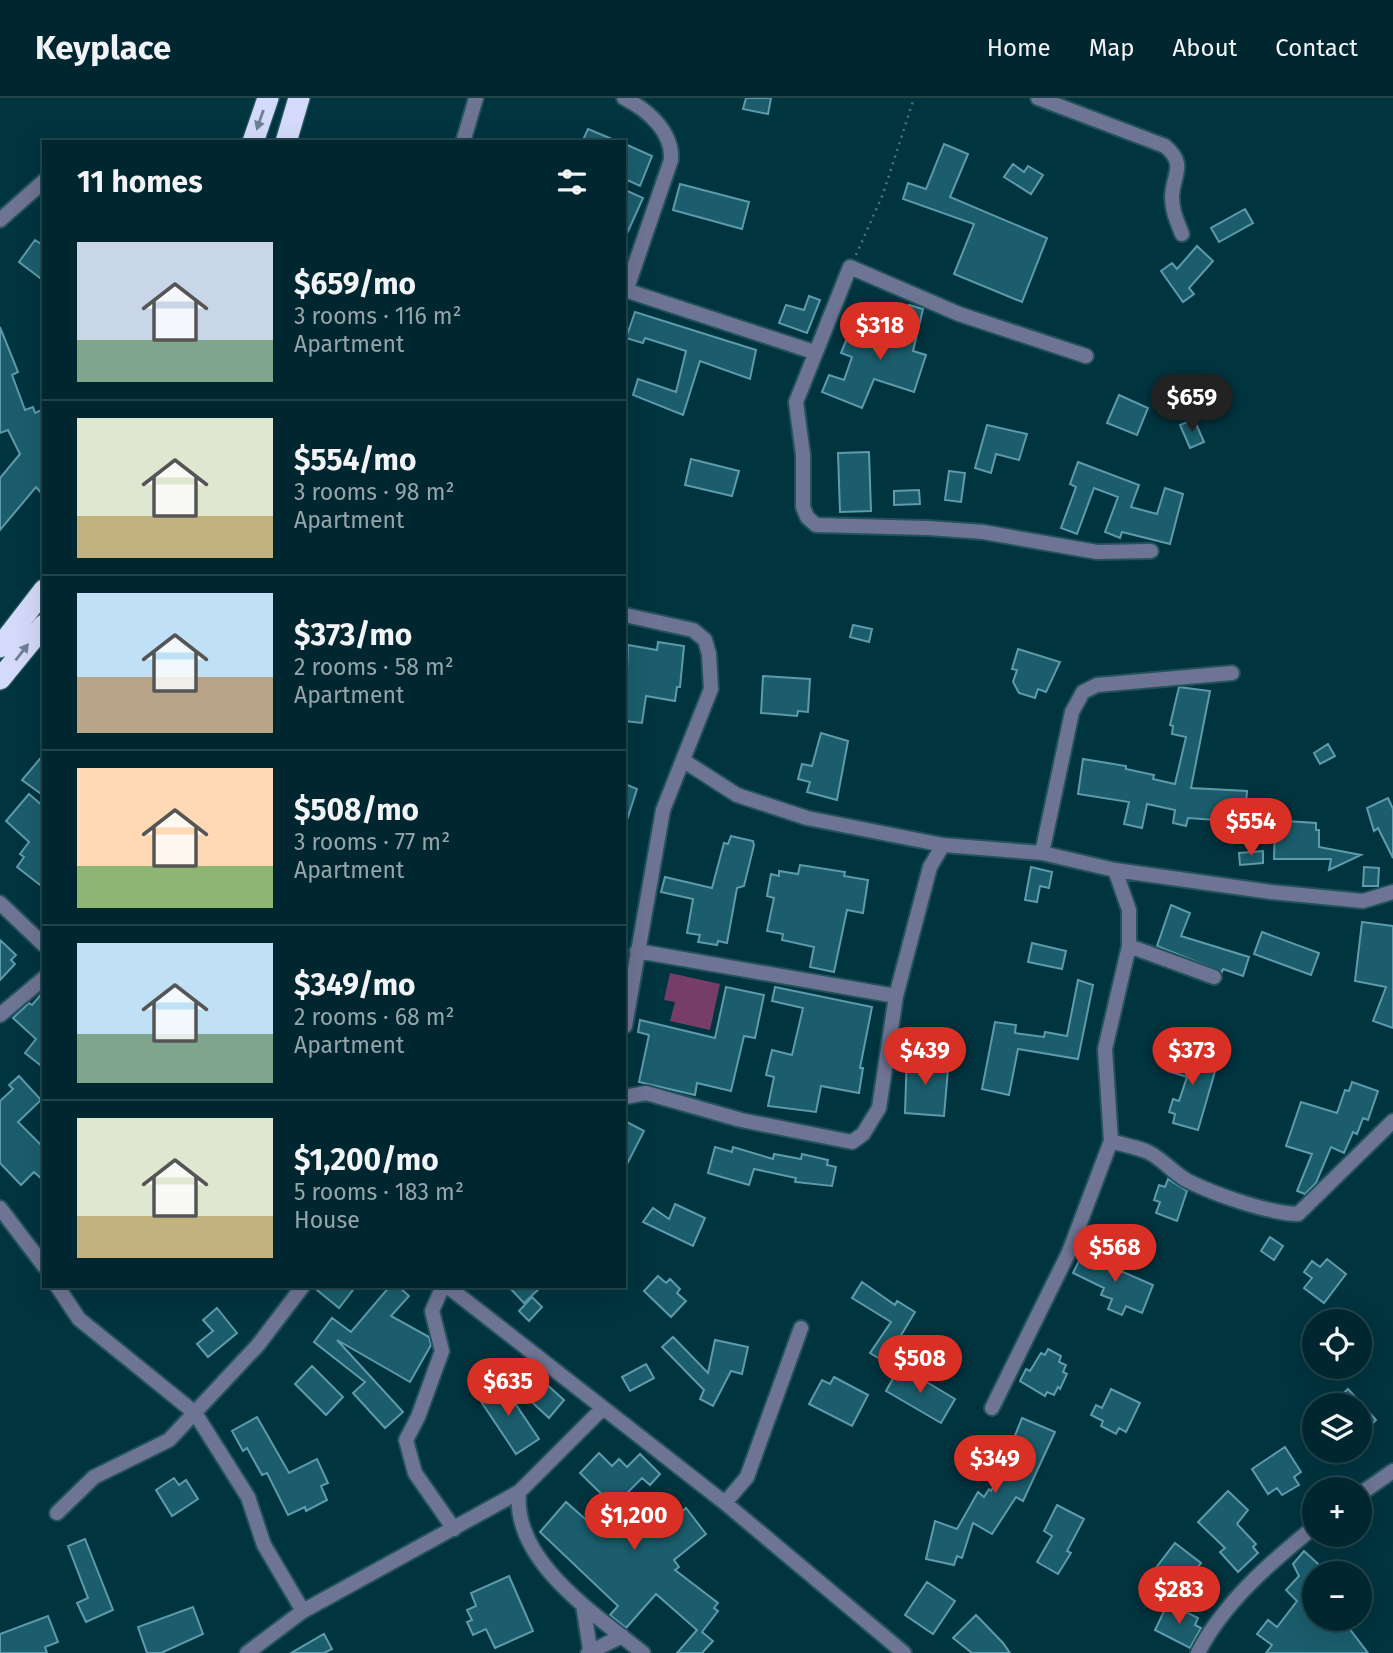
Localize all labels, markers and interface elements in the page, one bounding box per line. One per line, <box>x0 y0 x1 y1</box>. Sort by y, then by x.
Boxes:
text: Keyplace <box>35 28 171 68</box>
text: Home <box>987 34 1051 62</box>
text: Map <box>1089 34 1135 62</box>
text: About <box>1173 34 1237 62</box>
text: Contact <box>1275 34 1358 62</box>
one-way arrow <box>254 109 265 130</box>
icon: filters <box>553 163 591 201</box>
text: 11 homes <box>77 164 203 200</box>
text: $659/mo <box>294 266 416 302</box>
icon: home <box>133 270 217 354</box>
text: 3 rooms · 116 m² <box>294 302 462 330</box>
pin: $318 <box>839 302 921 362</box>
text: $318 <box>856 311 904 339</box>
text: Apartment <box>294 330 404 358</box>
pin: $659 <box>1151 374 1233 434</box>
text: $659 <box>1167 383 1217 411</box>
text: $554/mo <box>294 442 416 478</box>
icon: home <box>133 446 217 530</box>
text: 3 rooms · 98 m² <box>294 478 454 506</box>
text: Apartment <box>294 506 404 534</box>
text: $373/mo <box>294 617 412 653</box>
icon: home <box>133 621 217 705</box>
one-way arrow <box>15 644 30 662</box>
text: 2 rooms · 58 m² <box>294 653 454 681</box>
text: Apartment <box>294 681 404 709</box>
text: $508/mo <box>294 792 419 828</box>
icon: home <box>133 796 217 880</box>
pin: $554 <box>1210 798 1292 858</box>
text: $554 <box>1226 807 1276 835</box>
text: 3 rooms · 77 m² <box>294 828 450 856</box>
text: Apartment <box>294 856 404 884</box>
text: $349/mo <box>294 967 416 1003</box>
icon: home <box>133 971 217 1055</box>
text: 2 rooms · 68 m² <box>294 1003 455 1031</box>
pin: $439 <box>884 1028 966 1087</box>
pin: $373 <box>1151 1028 1233 1087</box>
text: Apartment <box>294 1031 404 1059</box>
text: $439 <box>900 1036 950 1064</box>
text: $373 <box>1168 1036 1216 1064</box>
text: $1,200/mo <box>294 1142 439 1178</box>
icon: home <box>133 1146 217 1230</box>
text: 5 rooms · 183 m² <box>294 1178 464 1206</box>
text: House <box>294 1206 360 1234</box>
pin: $568 <box>1074 1224 1156 1284</box>
text: $568 <box>1089 1233 1141 1261</box>
map controls <box>1302 1309 1372 1631</box>
button: locate <box>1302 1309 1372 1379</box>
pin: $508 <box>879 1336 961 1395</box>
text: $508 <box>894 1344 946 1372</box>
pin: $635 <box>467 1358 549 1418</box>
text: $635 <box>483 1367 533 1395</box>
button: layers <box>1302 1393 1372 1463</box>
pin: $349 <box>954 1436 1036 1495</box>
text: $349 <box>970 1444 1020 1472</box>
button: + <box>1302 1477 1372 1547</box>
pin: $1,200 <box>577 1492 691 1552</box>
text: $1,200 <box>601 1501 667 1529</box>
button: − <box>1302 1561 1372 1631</box>
pin: $283 <box>1138 1566 1220 1626</box>
text: $283 <box>1154 1575 1204 1603</box>

